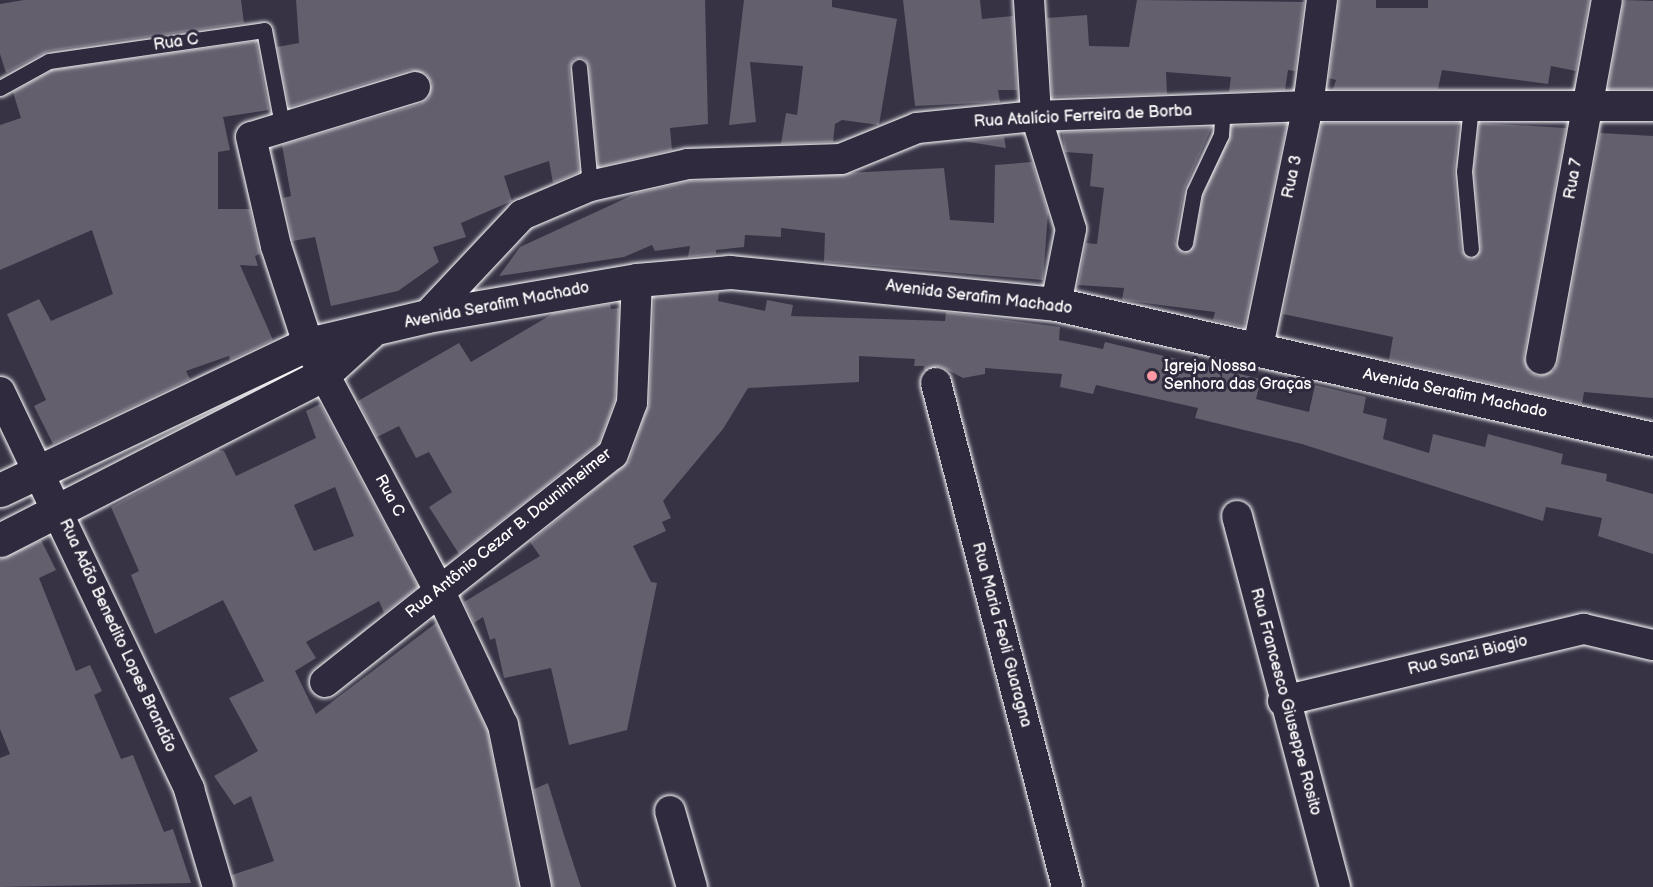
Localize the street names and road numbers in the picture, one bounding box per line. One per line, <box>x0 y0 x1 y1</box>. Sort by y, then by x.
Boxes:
street label: Rua C <box>152 30 200 56</box>
street label: Rua Atalício Ferreira de Borba <box>973 102 1193 132</box>
street label: Rua 3 <box>1279 154 1307 200</box>
street label: Rua 7 <box>1561 157 1587 201</box>
street label: Avenida Serafim Machado <box>884 277 1074 319</box>
street label: Avenida Serafim Machado <box>403 279 591 333</box>
street label: Avenida Serafim Machado <box>1361 365 1549 423</box>
street label: Rua Antônio Cezar B. Dauninheimer <box>402 445 616 623</box>
street label: Rua C <box>370 472 408 520</box>
street label: Rua Adão Benedito Lopes Brandão <box>54 516 180 756</box>
street label: Rua Maria Feoli Guaragna <box>967 541 1035 729</box>
street label: Rua Francesco Giuseppe Rosito <box>1245 586 1325 818</box>
street label: Rua Sanzi Biagio <box>1406 632 1530 680</box>

